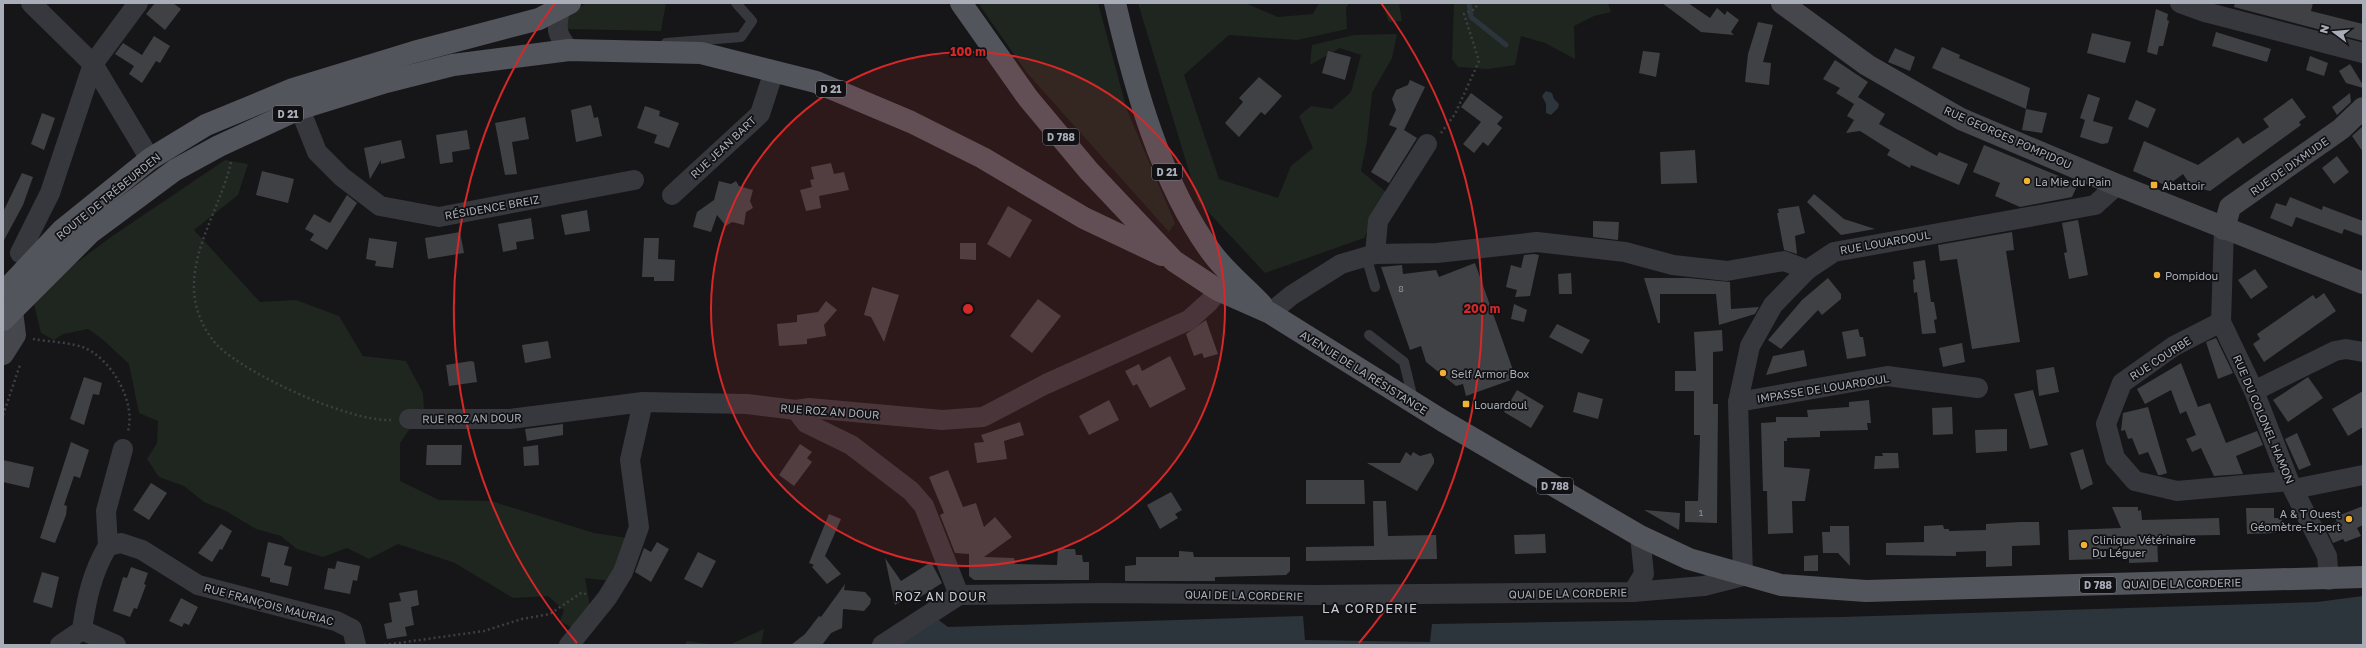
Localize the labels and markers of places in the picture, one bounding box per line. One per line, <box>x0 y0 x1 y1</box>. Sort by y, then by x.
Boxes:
place label: La Mie du Pain <box>2035 175 2111 188</box>
marker: La Mie du Pain <box>2022 176 2032 186</box>
place label: Abattoir <box>2162 179 2205 192</box>
marker: Abattoir <box>2149 180 2159 190</box>
place label: Pompidou <box>2165 269 2218 282</box>
marker: Pompidou <box>2152 270 2162 280</box>
centre of rings <box>961 302 975 316</box>
place label: Self Armor Box <box>1451 367 1529 380</box>
marker: Self Armor Box <box>1438 368 1448 378</box>
place label: Louardoul <box>1474 398 1528 411</box>
marker: Louardoul <box>1461 399 1471 409</box>
place label: A & T Ouest Géomètre-Expert <box>2250 507 2341 533</box>
marker: A & T Ouest Géomètre-Expert <box>2344 514 2354 524</box>
place label: Clinique Vétérinaire Du Léguer <box>2092 533 2196 559</box>
marker: Clinique Vétérinaire Du Léguer <box>2079 540 2089 550</box>

